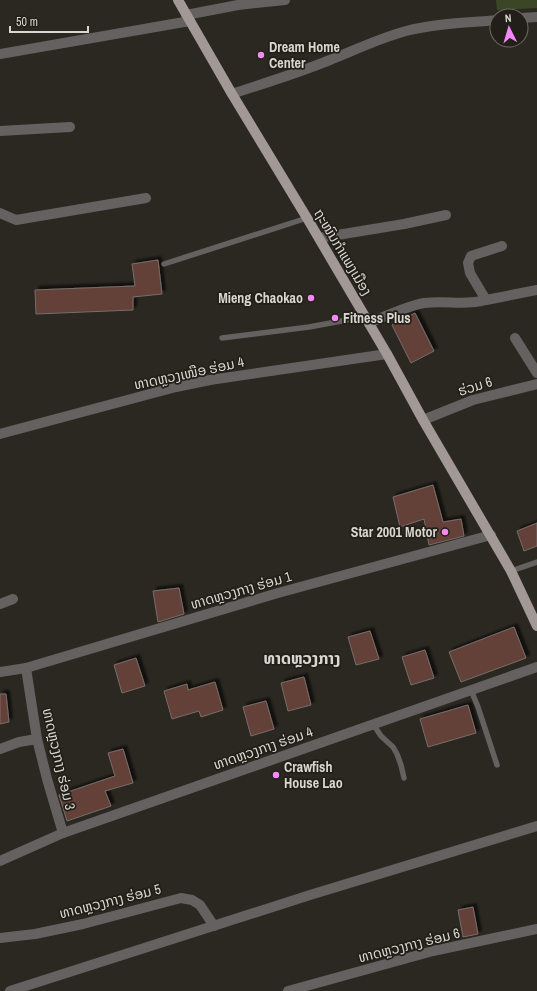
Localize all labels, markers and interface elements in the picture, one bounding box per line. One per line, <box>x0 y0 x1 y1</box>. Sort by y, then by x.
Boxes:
scale bar <box>10 8 88 34</box>
north arrow <box>489 8 529 48</box>
text: N <box>504 11 512 25</box>
text: 50 m <box>16 14 38 30</box>
place label: Dream Home Center <box>269 38 340 72</box>
marker: Dream Home Center <box>256 50 266 60</box>
street label: ຖະໜົນກຳແພງເມືອງ <box>310 205 376 299</box>
place label: Mieng Chaokao <box>218 289 303 307</box>
marker: Mieng Chaokao <box>306 293 316 303</box>
place label: Fitness Plus <box>343 309 411 327</box>
marker: Fitness Plus <box>330 313 340 323</box>
street label: ທາດຫຼວງເໜືອ ຮ່ອມ 4 <box>132 352 246 393</box>
street label: ຮ່ວມ 6 <box>456 372 494 400</box>
place label: Star 2001 Motor <box>351 523 438 541</box>
marker: Star 2001 Motor <box>440 527 450 537</box>
street label: ທາດຫຼວງກາງ ຮ່ອມ 1 <box>188 567 294 613</box>
district label: ທາດຫຼວງກາງ <box>264 647 340 669</box>
street label: ທາດຫຼວງກາງ ຮ່ອມ 3 <box>39 706 79 812</box>
street label: ທາດຫຼວງກາງ ຮ່ອມ 4 <box>211 722 316 773</box>
place label: Crawfish House Lao <box>284 758 343 792</box>
marker: Crawfish House Lao <box>271 770 281 780</box>
street label: ທາດຫຼວງກາງ ຮ່ອມ 5 <box>57 880 163 922</box>
street label: ທາດຫຼວງກາງ ຮ່ອມ 6 <box>356 924 462 966</box>

